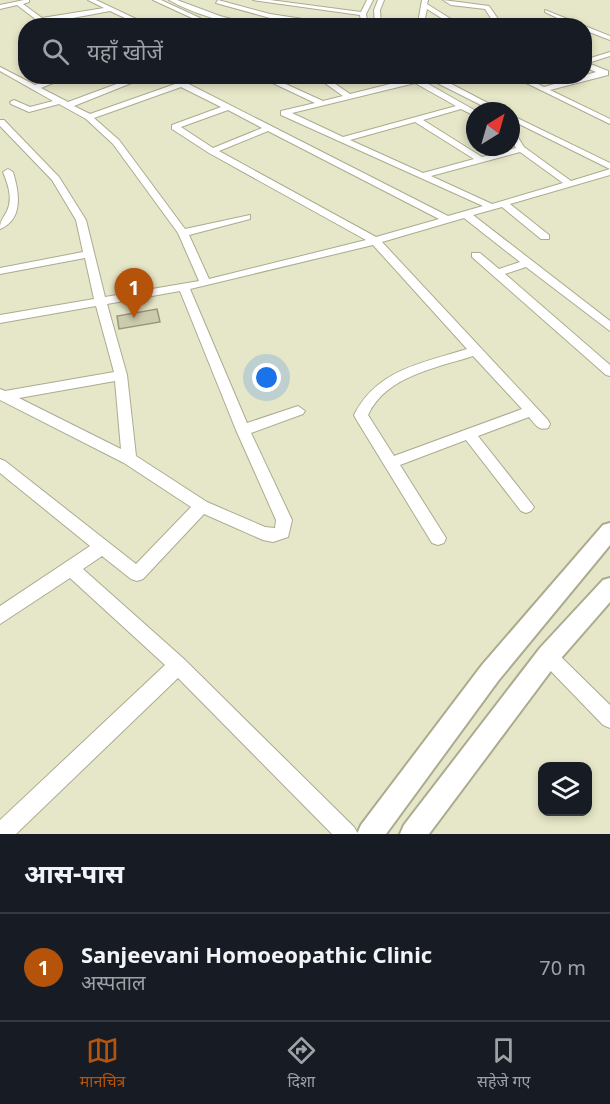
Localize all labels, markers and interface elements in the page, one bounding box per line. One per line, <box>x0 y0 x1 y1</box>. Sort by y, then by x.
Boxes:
search box <box>18 18 592 84</box>
icon: search <box>39 35 72 68</box>
text: यहाँ खोजें <box>87 36 163 66</box>
north arrow <box>466 102 520 156</box>
pin: 1 <box>114 268 154 318</box>
your location <box>252 363 281 392</box>
map controls <box>538 762 592 816</box>
button: layers <box>538 762 592 816</box>
text: आस-पास <box>24 855 124 891</box>
text: Sanjeevani Homoeopathic Clinic <box>81 939 432 969</box>
text: 1 <box>38 954 49 981</box>
text: 70 m <box>539 954 586 981</box>
text: अस्पताल <box>81 969 146 996</box>
tab: मानचित्र <box>80 1034 125 1092</box>
tab: दिशा <box>285 1034 318 1092</box>
tab: सहेजे गए <box>477 1034 530 1092</box>

